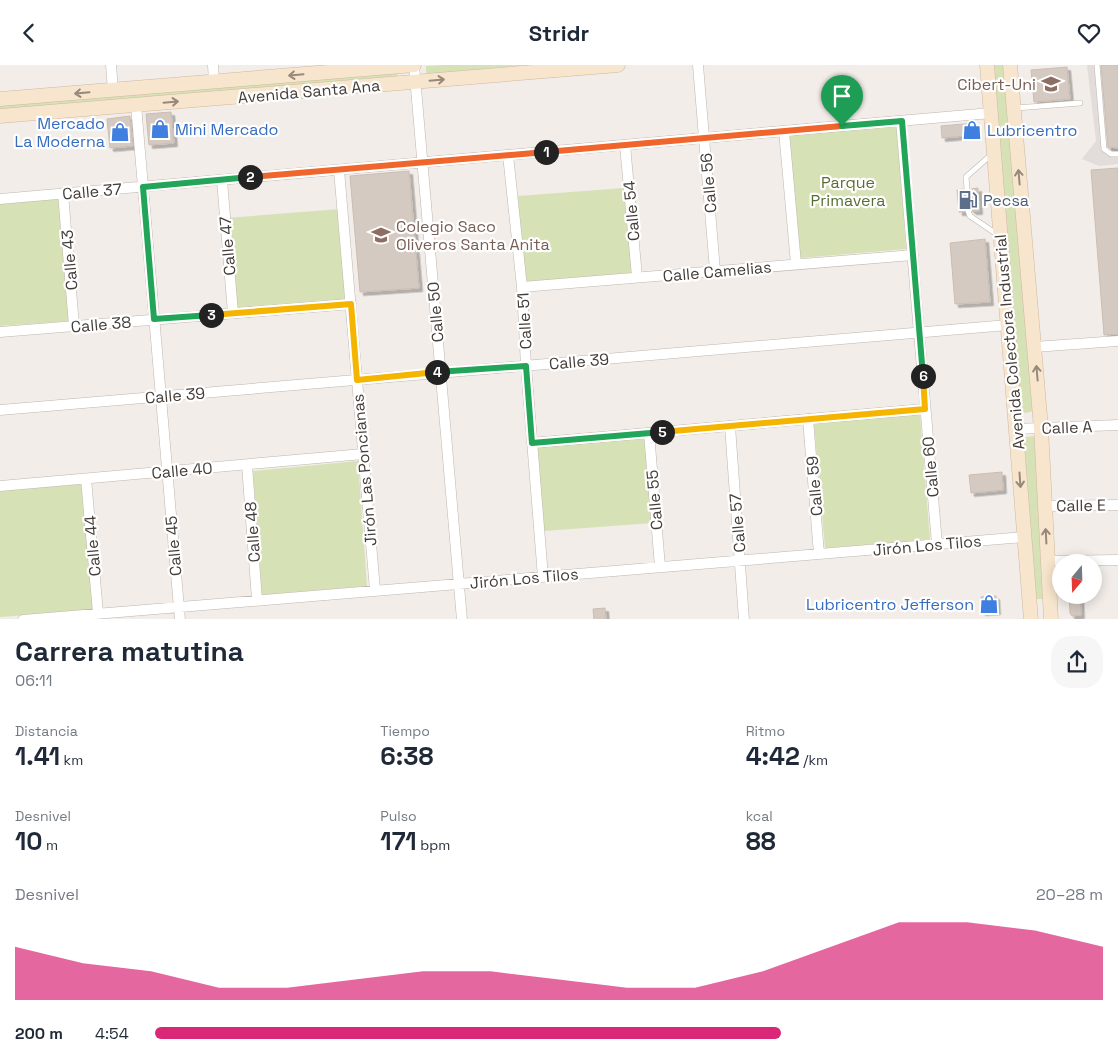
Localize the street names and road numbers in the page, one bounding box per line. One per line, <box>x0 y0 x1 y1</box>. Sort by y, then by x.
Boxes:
street label: Avenida Santa Ana <box>237 75 381 108</box>
street label: Calle 56 <box>695 152 722 214</box>
street label: Calle 37 <box>61 178 123 205</box>
street label: Calle 54 <box>618 180 645 242</box>
street label: Calle 47 <box>214 215 241 276</box>
street label: Calle 43 <box>56 229 83 291</box>
street label: Avenida Colectora Industrial <box>990 233 1029 451</box>
street label: Calle Camelias <box>662 256 772 287</box>
street label: Calle 50 <box>422 281 449 343</box>
street label: Calle 51 <box>513 292 536 350</box>
street label: Calle 38 <box>70 311 132 338</box>
street label: Calle 39 <box>548 348 610 375</box>
street label: Calle 39 <box>144 382 206 409</box>
street label: Jirón Las Poncianas <box>347 393 382 547</box>
street label: Calle A <box>1041 416 1093 439</box>
street label: Calle 60 <box>917 436 944 498</box>
street label: Calle 59 <box>801 455 828 517</box>
street label: Calle 40 <box>151 457 213 484</box>
street label: Calle 55 <box>641 469 668 531</box>
street label: Calle 57 <box>724 492 751 553</box>
street label: Calle E <box>1056 495 1106 516</box>
street label: Calle 48 <box>240 501 265 563</box>
street label: Calle 44 <box>79 515 106 577</box>
street label: Calle 45 <box>160 515 187 577</box>
street label: Jirón Los Tilos <box>872 530 982 561</box>
street label: Jirón Los Tilos <box>469 563 579 594</box>

